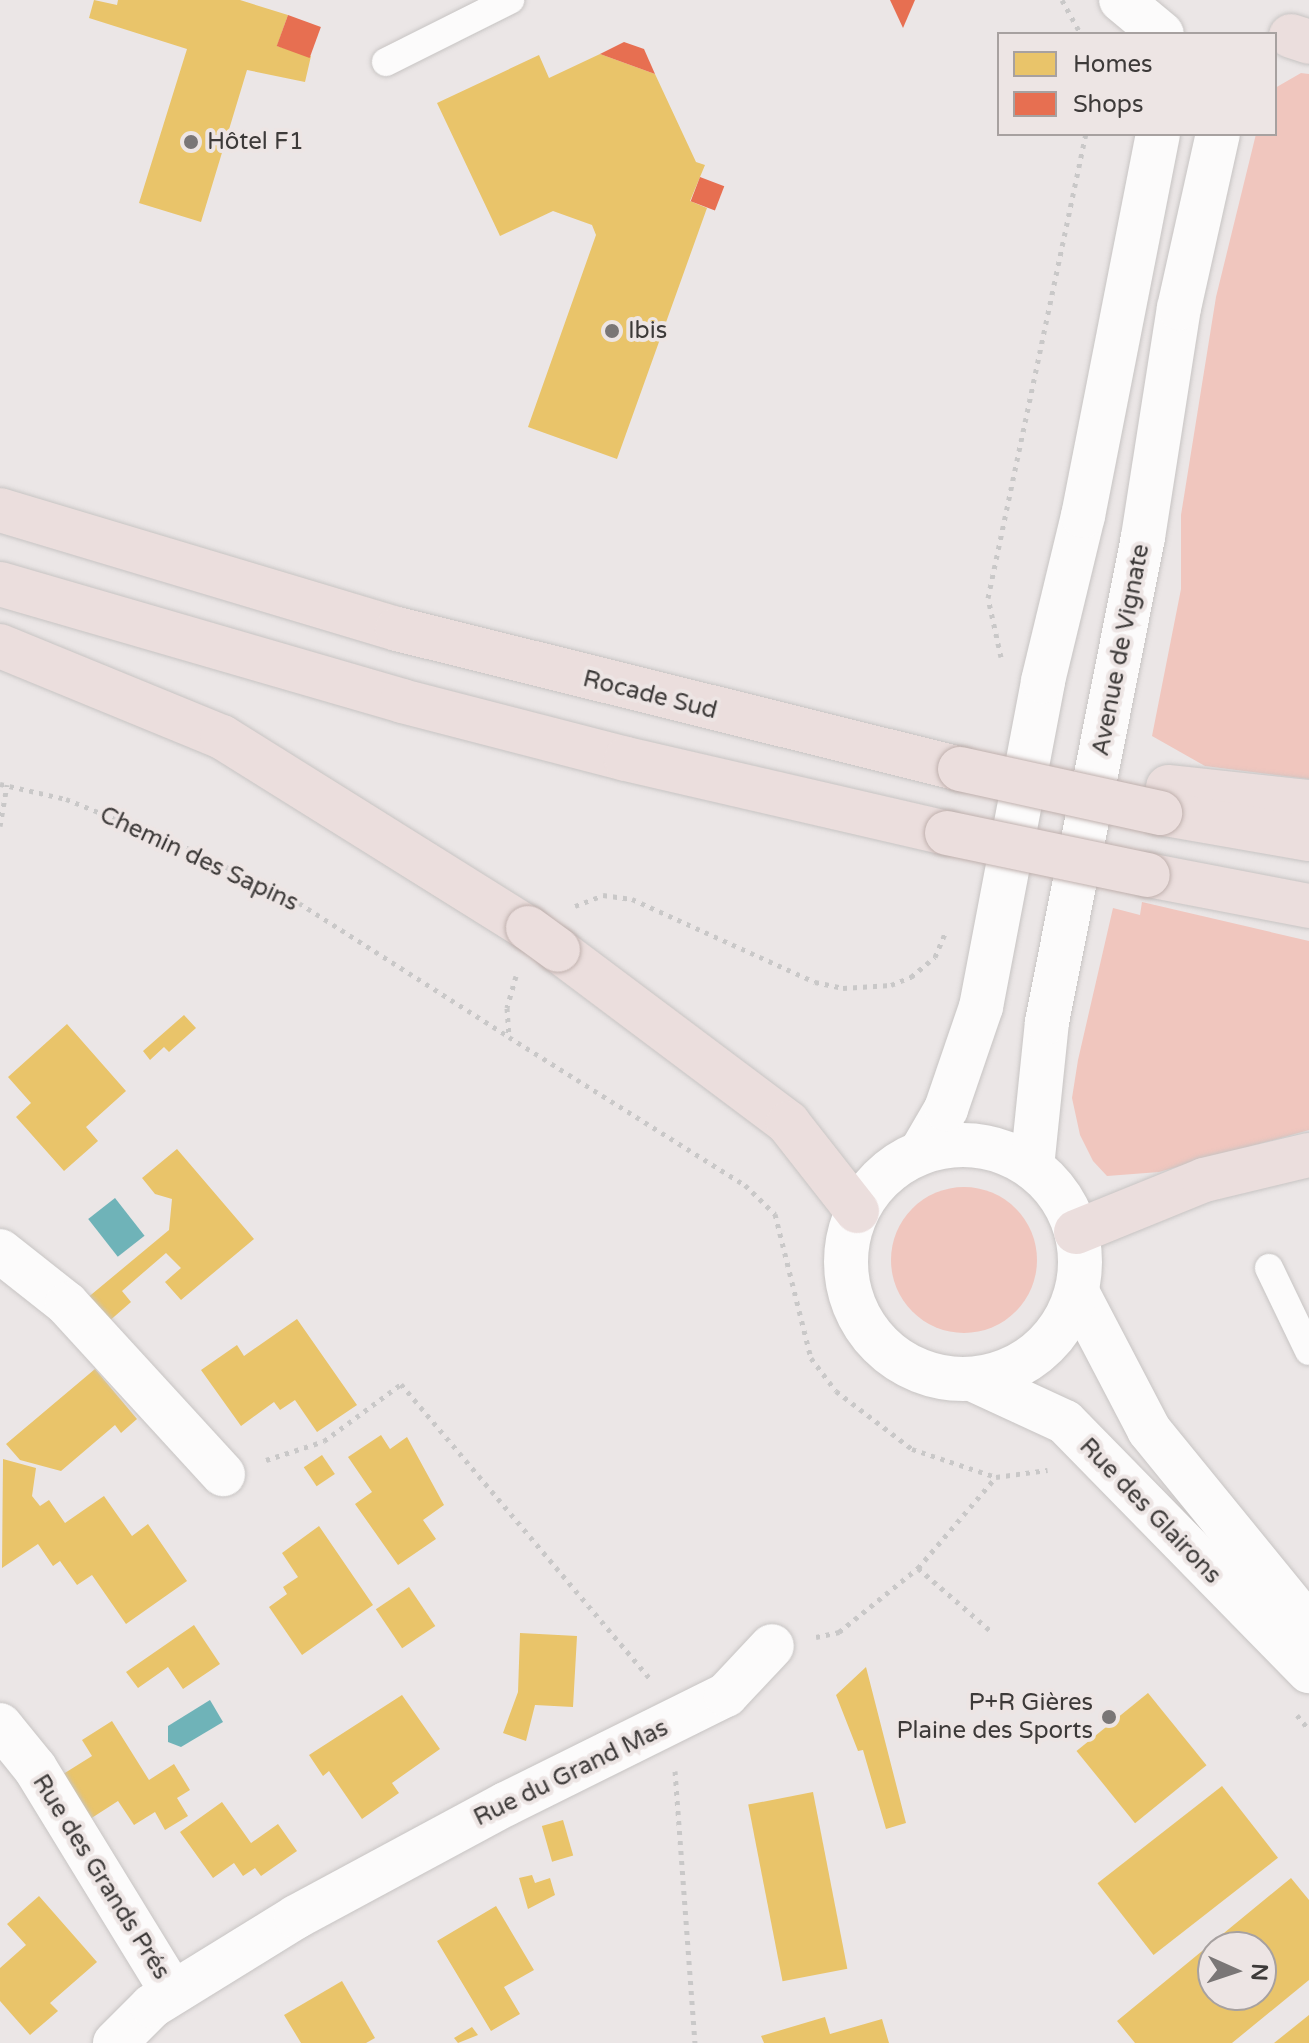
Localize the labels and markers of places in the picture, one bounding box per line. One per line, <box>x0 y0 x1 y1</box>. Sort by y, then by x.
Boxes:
place label: Hôtel F1 <box>207 128 304 156</box>
marker: Hôtel F1 <box>182 133 200 151</box>
place label: Ibis <box>628 317 667 345</box>
marker: Ibis <box>603 322 621 340</box>
place label: P+R Gières Plaine des Sports <box>896 1689 1093 1745</box>
marker: P+R Gières Plaine des Sports <box>1100 1708 1118 1726</box>

